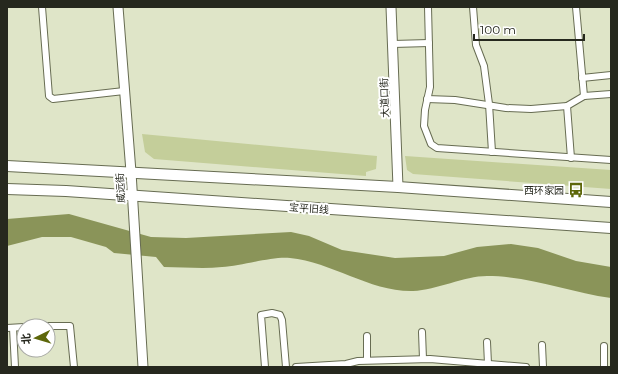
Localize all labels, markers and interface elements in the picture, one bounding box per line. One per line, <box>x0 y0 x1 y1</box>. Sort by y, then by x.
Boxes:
scale bar <box>474 16 584 42</box>
text: 100 m <box>480 22 516 37</box>
street label: 大道口街 <box>377 78 392 118</box>
street label: 威远街 <box>113 173 128 203</box>
bus stop icon: 西环家园 <box>567 181 585 199</box>
place label: 西环家园 <box>524 184 564 197</box>
street label: 宝平旧线 <box>289 201 329 216</box>
north arrow <box>16 318 56 358</box>
text: 北 <box>19 333 33 345</box>

